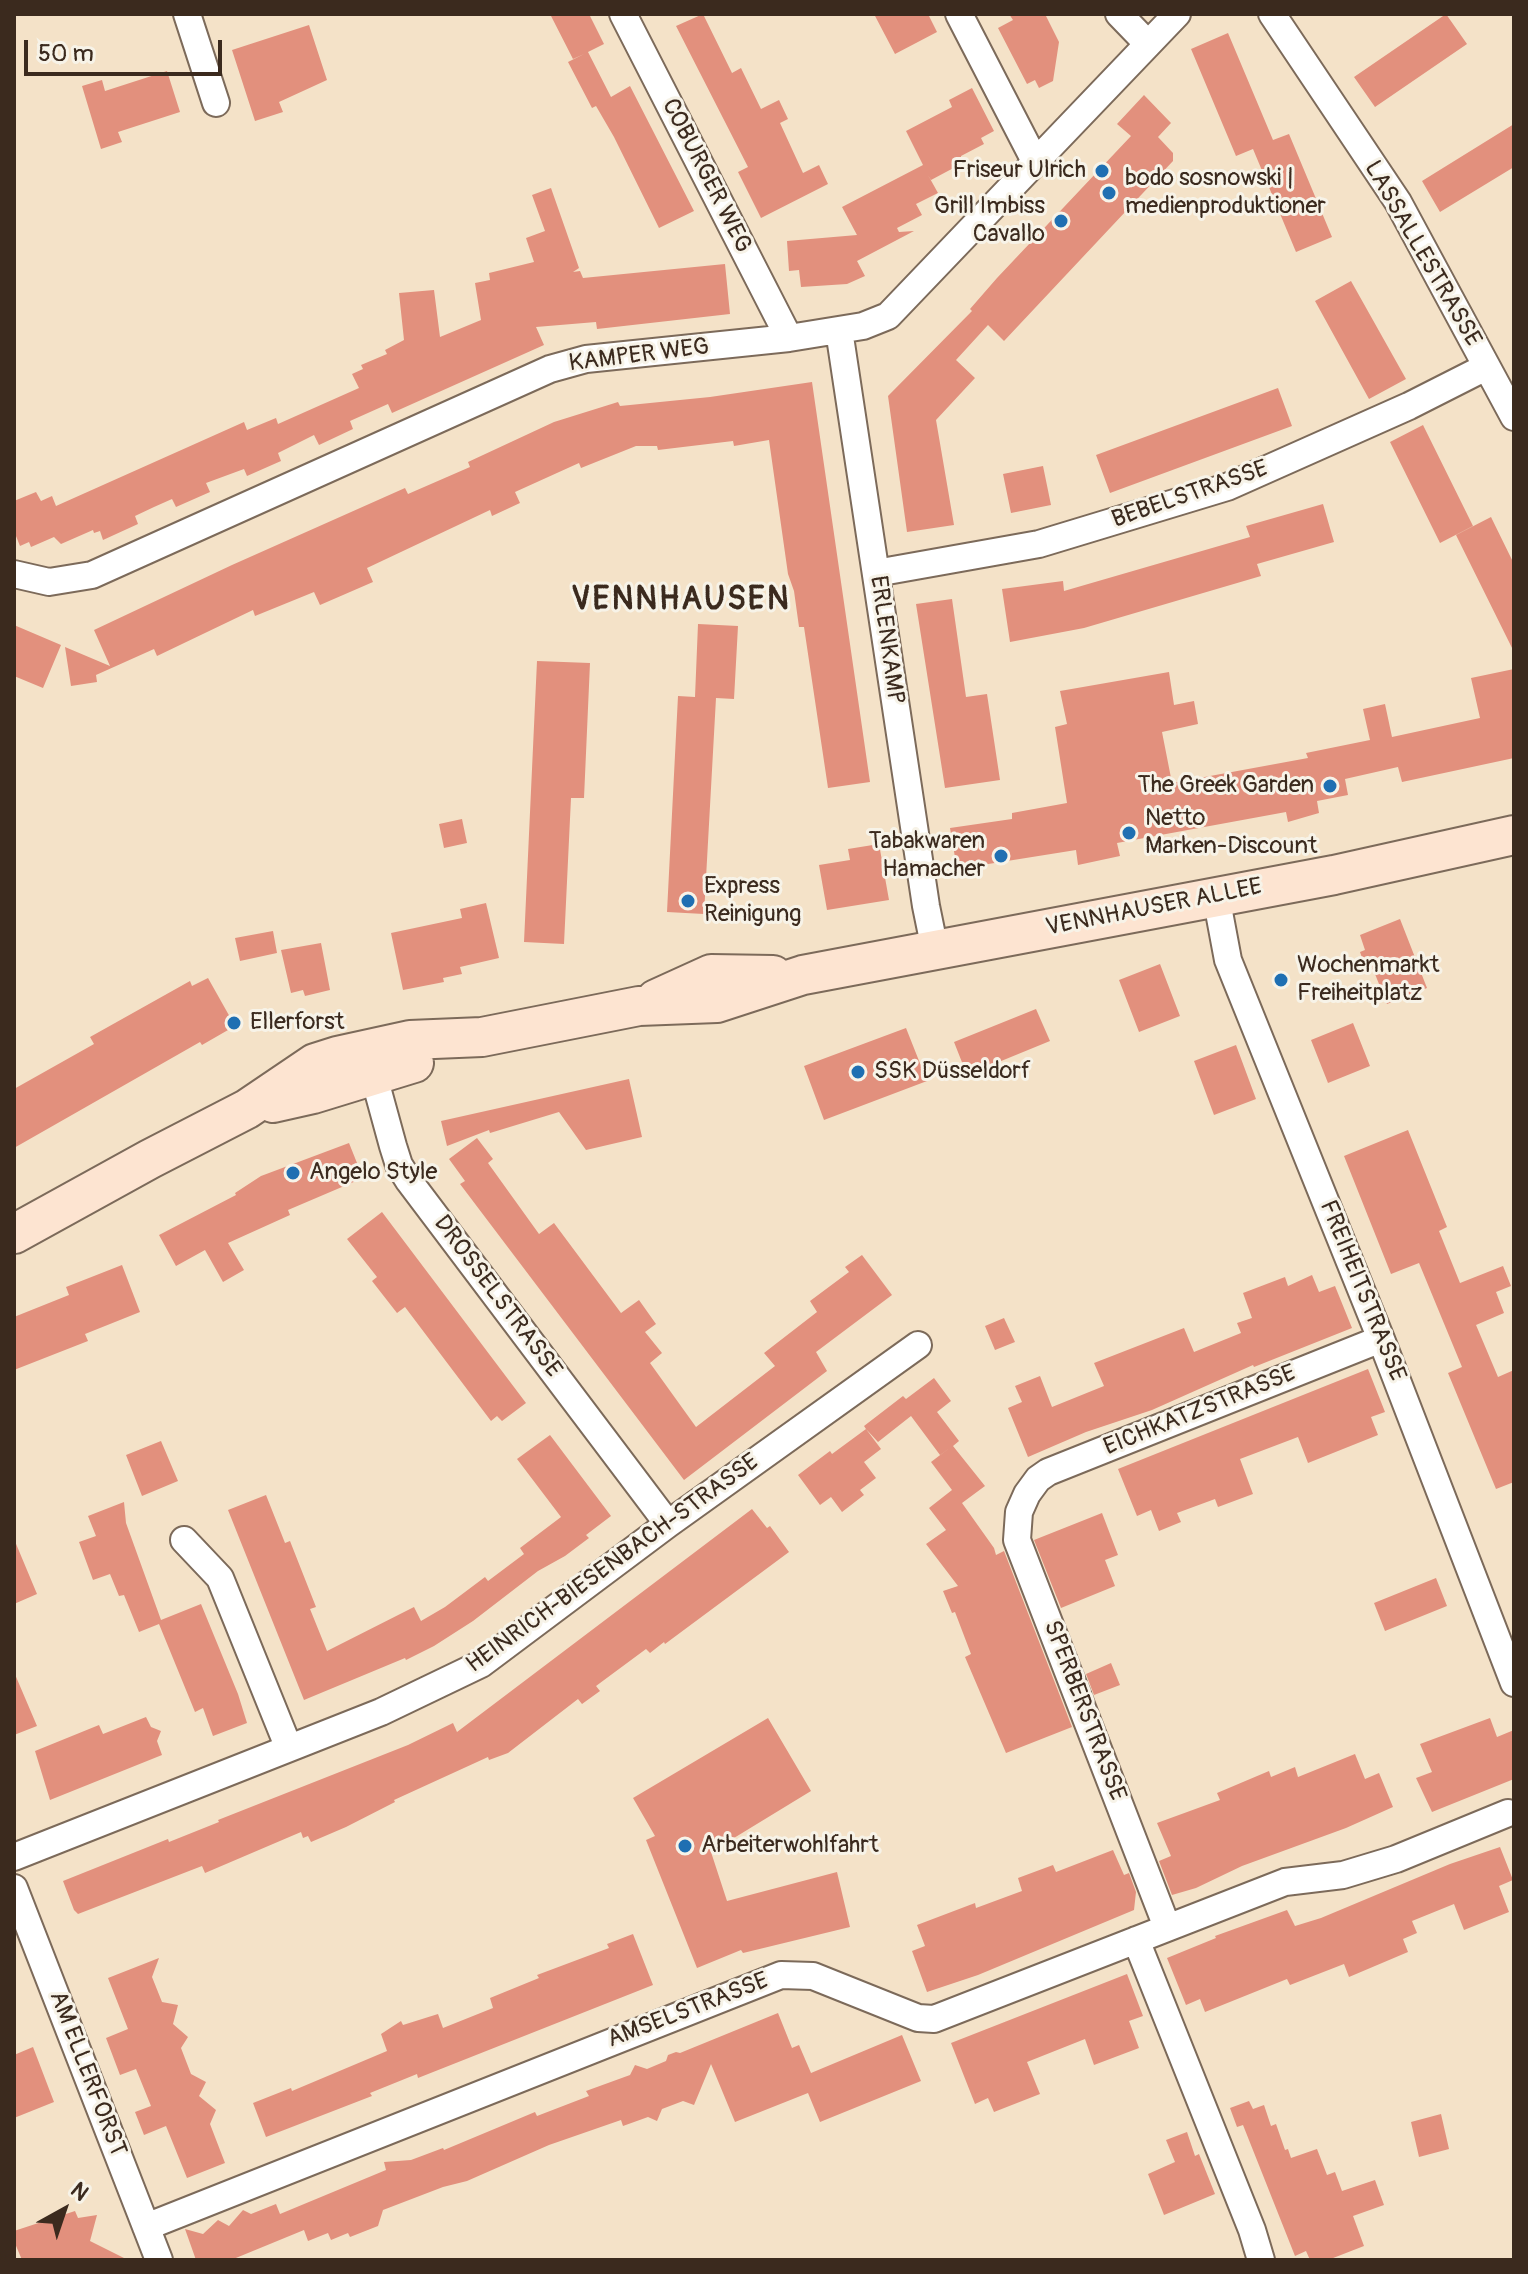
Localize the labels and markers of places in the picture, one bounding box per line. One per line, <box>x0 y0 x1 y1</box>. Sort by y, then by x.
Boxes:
place label: Friseur Ulrich <box>952 157 1086 185</box>
marker: Friseur Ulrich <box>1093 162 1111 180</box>
place label: bodo sosnowski | medienproduktioner <box>1125 165 1326 221</box>
marker: bodo sosnowski | medienproduktioner <box>1100 184 1118 202</box>
place label: Grill Imbiss Cavallo <box>934 193 1045 249</box>
marker: Grill Imbiss Cavallo <box>1052 212 1070 230</box>
place label: The Greek Garden <box>1137 772 1314 800</box>
marker: The Greek Garden <box>1321 777 1339 795</box>
place label: Netto Marken-Discount <box>1145 805 1317 861</box>
marker: Netto Marken-Discount <box>1120 824 1138 842</box>
place label: Tabakwaren Hamacher <box>869 828 985 884</box>
marker: Tabakwaren Hamacher <box>992 847 1010 865</box>
place label: Express Reinigung <box>704 873 801 929</box>
marker: Express Reinigung <box>679 892 697 910</box>
place label: Wochenmarkt Freiheitplatz <box>1297 952 1439 1008</box>
marker: Wochenmarkt Freiheitplatz <box>1272 971 1290 989</box>
place label: Ellerforst <box>250 1009 344 1037</box>
marker: Ellerforst <box>225 1014 243 1032</box>
place label: SSK Düsseldorf <box>874 1058 1031 1086</box>
marker: SSK Düsseldorf <box>849 1063 867 1081</box>
place label: Angelo Style <box>309 1159 437 1187</box>
marker: Angelo Style <box>284 1164 302 1182</box>
place label: Arbeiterwohlfahrt <box>701 1832 879 1860</box>
marker: Arbeiterwohlfahrt <box>676 1837 694 1855</box>

